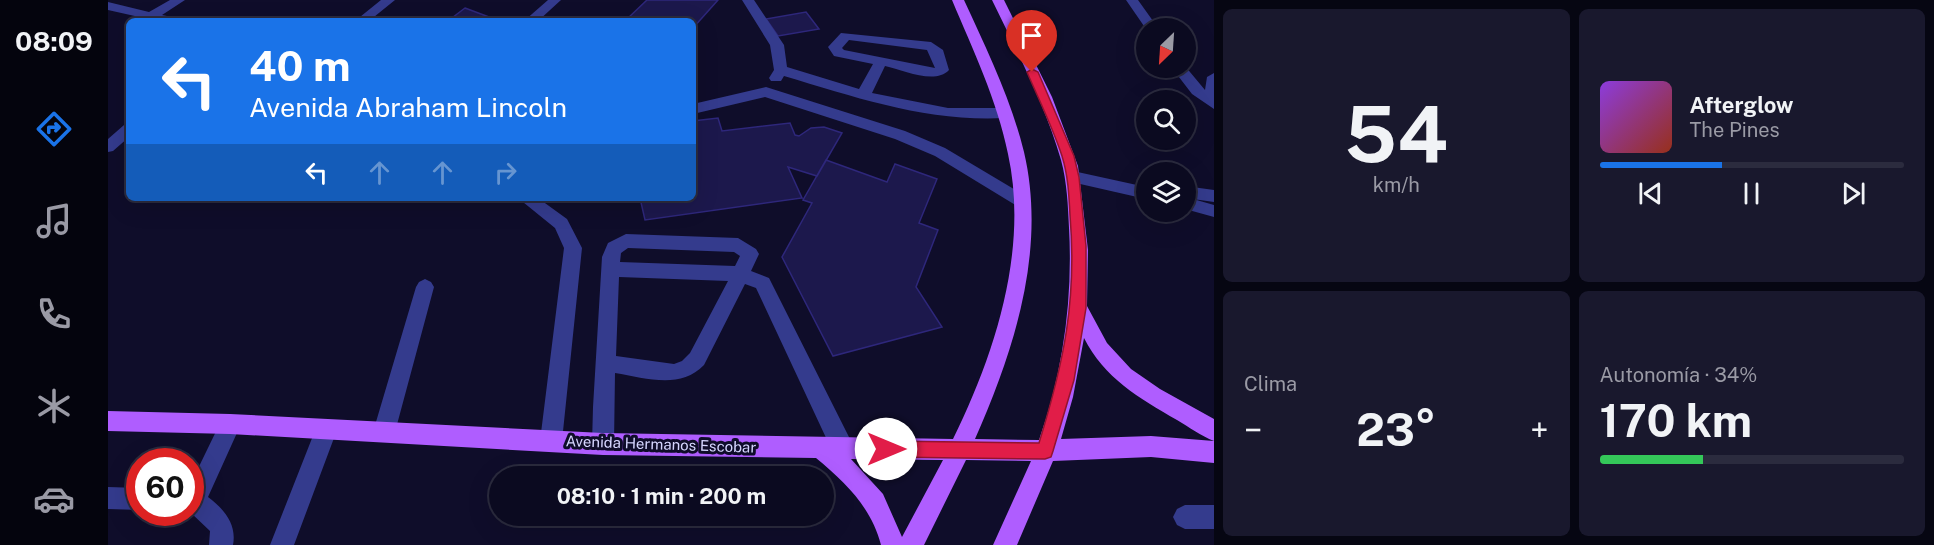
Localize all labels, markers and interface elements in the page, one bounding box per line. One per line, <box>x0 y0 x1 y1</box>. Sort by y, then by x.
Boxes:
pin <box>1006 10 1057 72</box>
north arrow <box>1136 18 1196 78</box>
map controls <box>1136 18 1196 222</box>
icon: arrive <box>1015 19 1048 52</box>
text: 08:09 <box>15 25 93 57</box>
text: 40 m <box>249 41 351 90</box>
icon: left <box>150 42 228 120</box>
text: 54 <box>1344 88 1448 180</box>
button: search <box>1136 90 1196 150</box>
text: Avenida Abraham Lincoln <box>249 91 567 123</box>
text: Afterglow <box>1690 92 1793 118</box>
icon: directions <box>33 108 75 150</box>
text: The Pines <box>1690 118 1780 142</box>
icon: left <box>300 156 333 189</box>
icon: ahead <box>363 156 396 189</box>
icon: ahead <box>426 156 459 189</box>
icon: right <box>489 156 522 189</box>
button: layers <box>1136 162 1196 222</box>
text: km/h <box>1373 173 1420 197</box>
icon: previous <box>1634 177 1667 210</box>
icon: pause <box>1735 177 1768 210</box>
icon: next <box>1837 177 1870 210</box>
icon: music <box>33 200 75 242</box>
icon: phone <box>33 293 75 335</box>
text: Autonomía · 34% <box>1600 363 1757 387</box>
text: Clima <box>1244 372 1297 396</box>
icon: climate <box>33 385 75 427</box>
text: 170 km <box>1600 394 1752 447</box>
text: 23° <box>1356 403 1436 456</box>
text: − <box>1244 411 1262 449</box>
text: + <box>1530 411 1549 449</box>
position arrow <box>854 417 918 481</box>
street label: Avenida Hermanos Escobar <box>565 432 757 456</box>
speed limit sign: 60 <box>126 448 204 526</box>
icon: car <box>33 478 75 520</box>
text: 08:10 · 1 min · 200 m <box>557 483 766 509</box>

